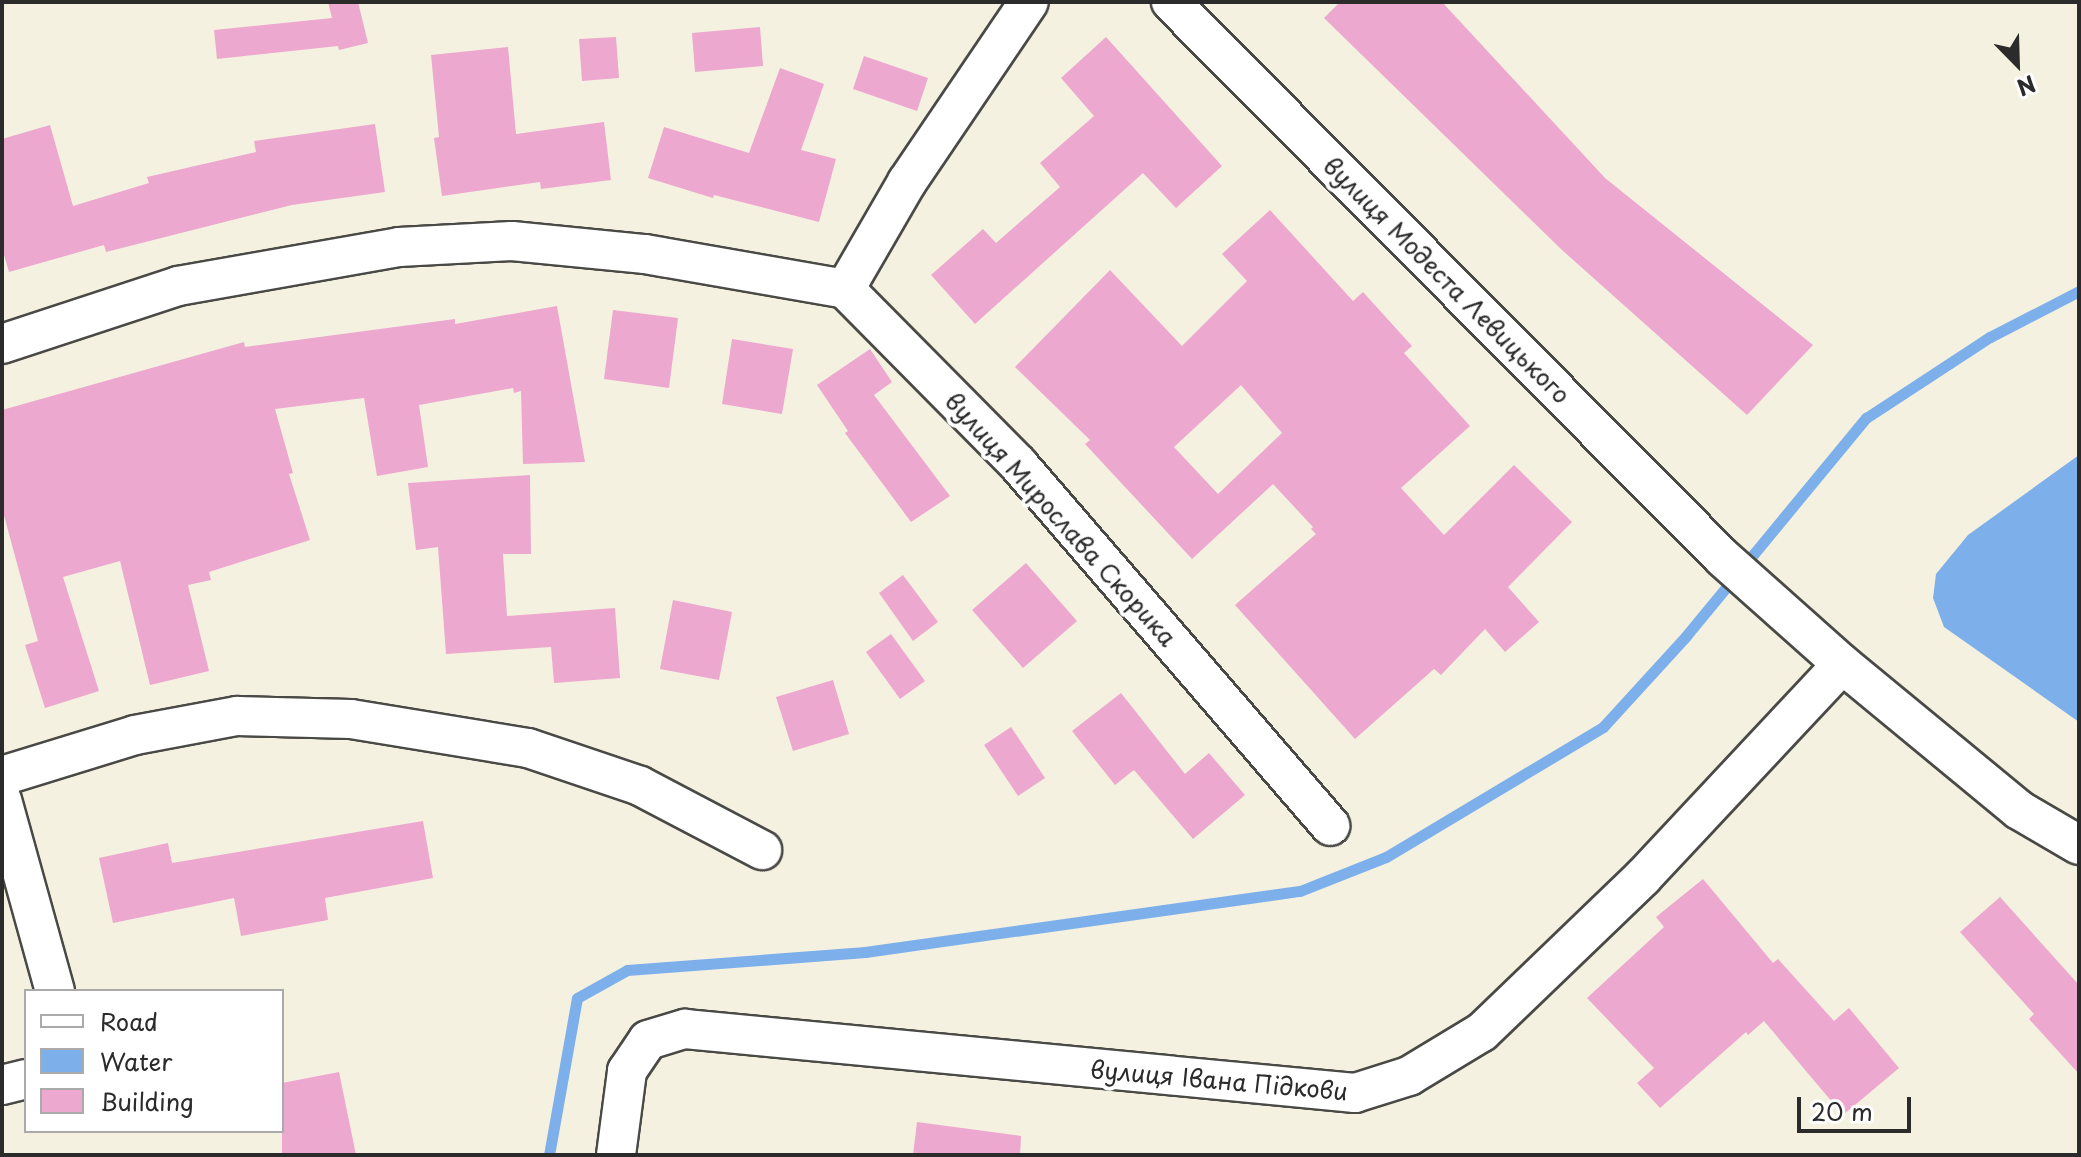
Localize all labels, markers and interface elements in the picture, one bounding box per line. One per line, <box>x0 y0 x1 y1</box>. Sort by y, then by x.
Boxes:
north arrow <box>1977 24 2057 104</box>
text: N <box>2012 68 2041 105</box>
street label: вулиця Модеста Левицького <box>1317 150 1577 410</box>
street label: вулиця Мирослава Скорика <box>939 386 1183 652</box>
legend <box>24 989 284 1133</box>
text: Road <box>100 1003 158 1039</box>
text: Water <box>100 1043 172 1079</box>
street label: вулиця Івана Підкови <box>1089 1054 1349 1106</box>
scale bar <box>1801 1081 1915 1131</box>
text: Building <box>100 1083 194 1119</box>
text: 20 m <box>1811 1093 1873 1129</box>

